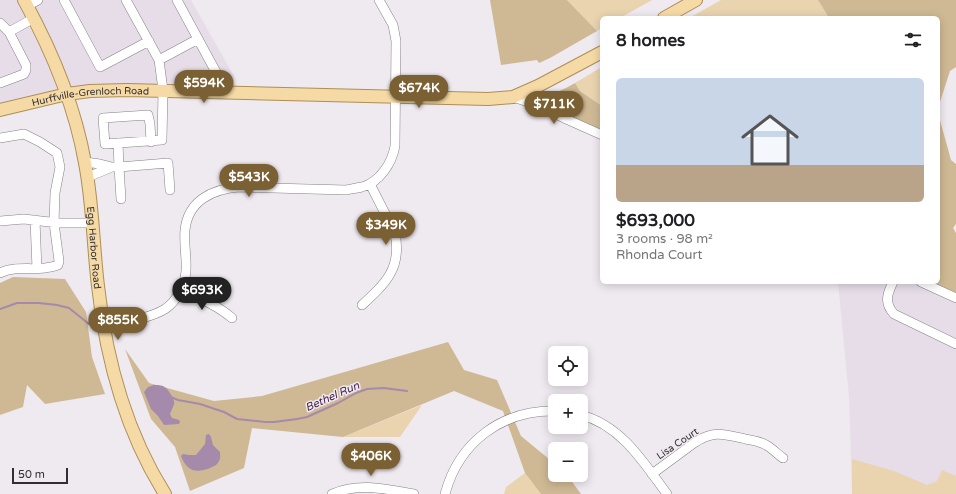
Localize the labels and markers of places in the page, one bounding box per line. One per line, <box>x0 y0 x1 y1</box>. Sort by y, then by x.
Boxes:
pin: $594K <box>176 70 232 104</box>
pin: $674K <box>391 75 447 109</box>
pin: $711K <box>526 91 582 125</box>
pin: $543K <box>221 164 277 198</box>
pin: $349K <box>358 212 414 246</box>
pin: $693K <box>174 277 230 311</box>
pin: $855K <box>90 307 146 341</box>
pin: $406K <box>343 443 399 477</box>

